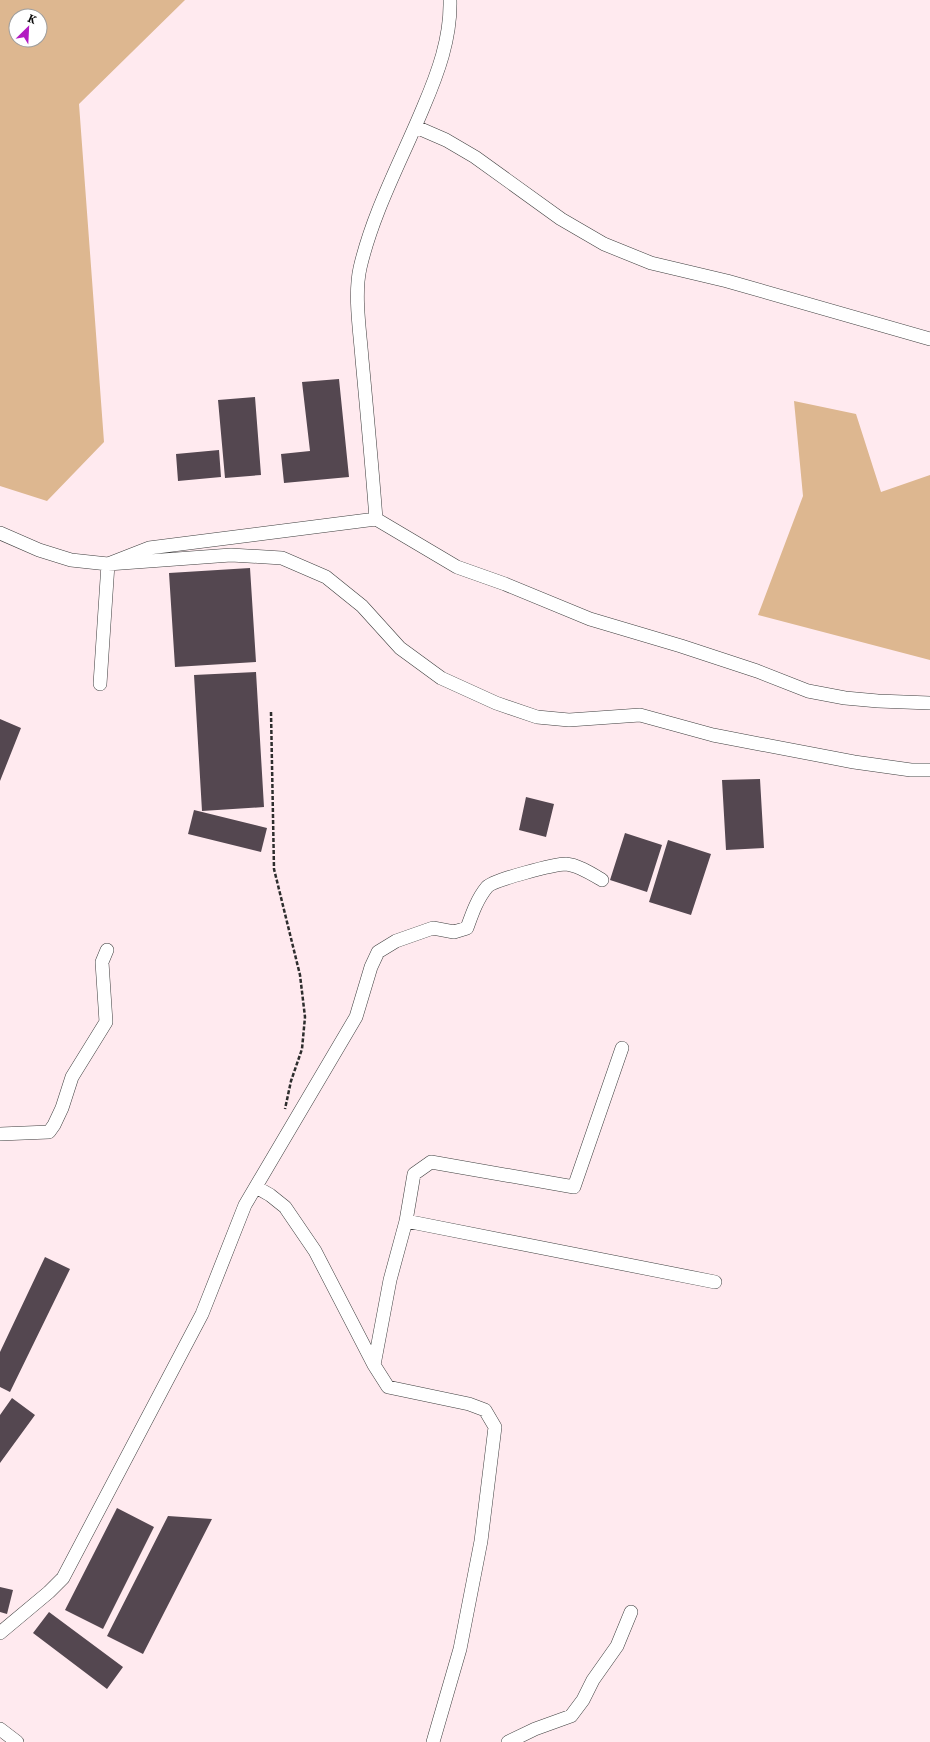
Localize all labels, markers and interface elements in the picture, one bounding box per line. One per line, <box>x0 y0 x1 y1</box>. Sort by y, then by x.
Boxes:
north arrow <box>8 8 48 48</box>
text: K <box>26 10 40 27</box>

